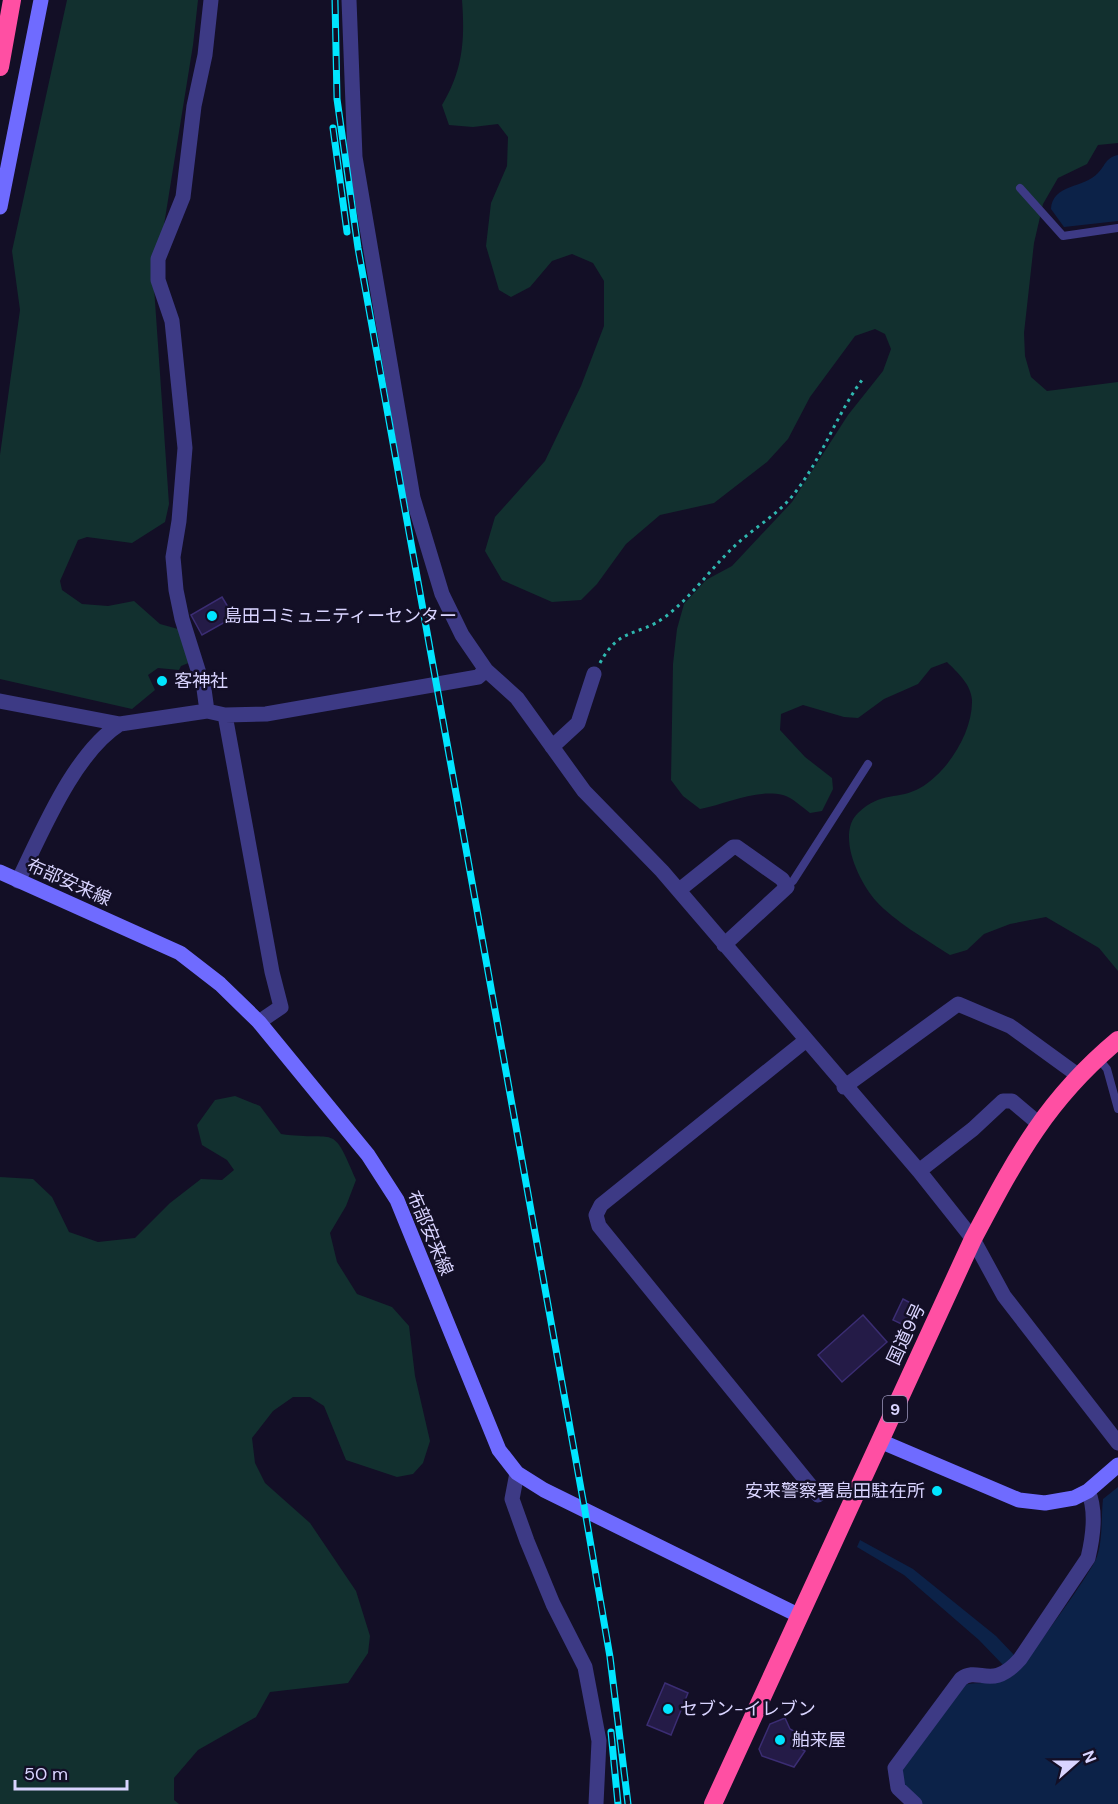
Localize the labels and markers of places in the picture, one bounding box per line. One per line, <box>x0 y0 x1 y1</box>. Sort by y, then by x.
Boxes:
place label: 島田コミュニティーセンター <box>224 604 457 628</box>
marker: 島田コミュニティーセンター <box>205 609 219 623</box>
place label: 客神社 <box>174 669 228 693</box>
marker: 客神社 <box>155 674 169 688</box>
place label: 安来警察署島田駐在所 <box>745 1479 925 1503</box>
marker: 安来警察署島田駐在所 <box>930 1484 944 1498</box>
place label: セブン-イレブン <box>680 1697 816 1721</box>
marker: セブン-イレブン <box>661 1702 675 1716</box>
place label: 舶来屋 <box>792 1728 846 1752</box>
marker: 舶来屋 <box>773 1733 787 1747</box>

